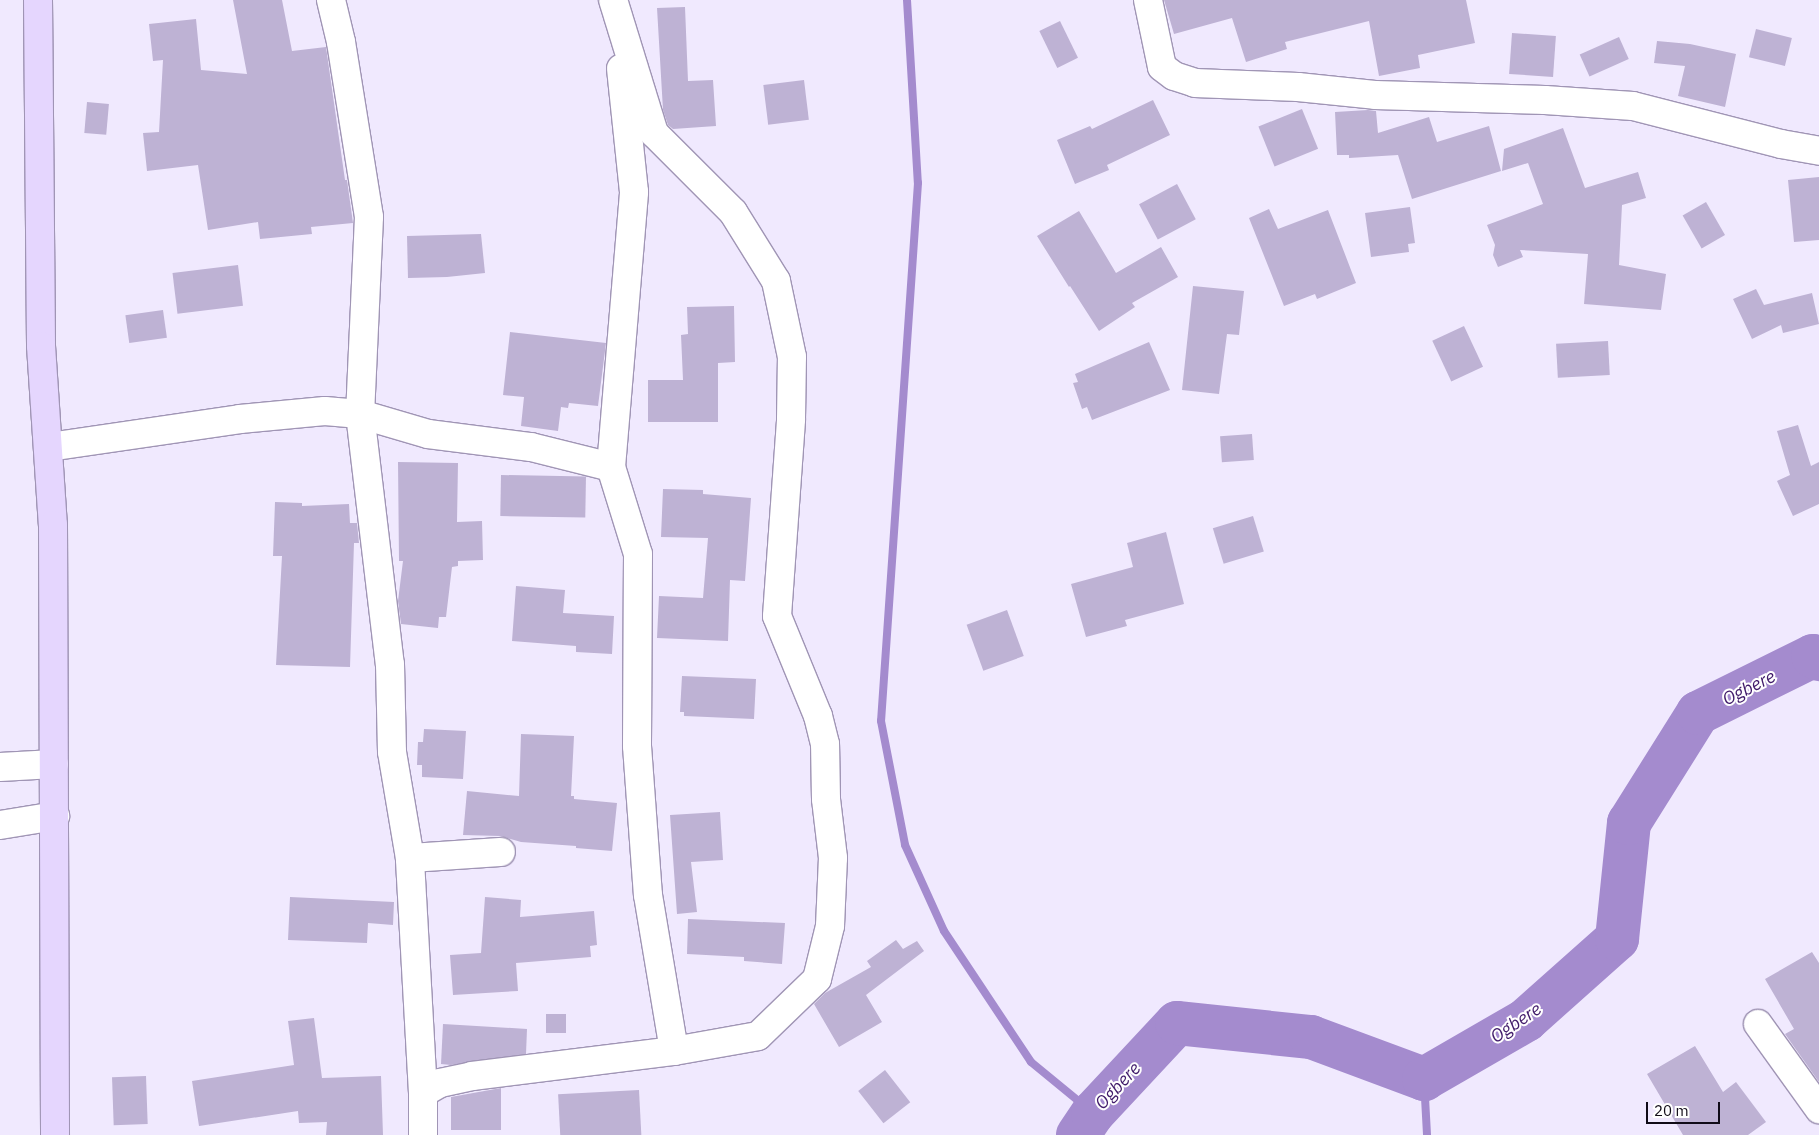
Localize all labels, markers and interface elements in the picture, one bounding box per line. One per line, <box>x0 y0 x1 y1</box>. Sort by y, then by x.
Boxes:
water label: Ogbere <box>1719 666 1779 710</box>
water label: Ogbere <box>1487 998 1545 1048</box>
water label: Ogbere <box>1091 1058 1145 1114</box>
scale bar <box>1649 1092 1723 1124</box>
text: 20 m <box>1654 1101 1689 1120</box>

